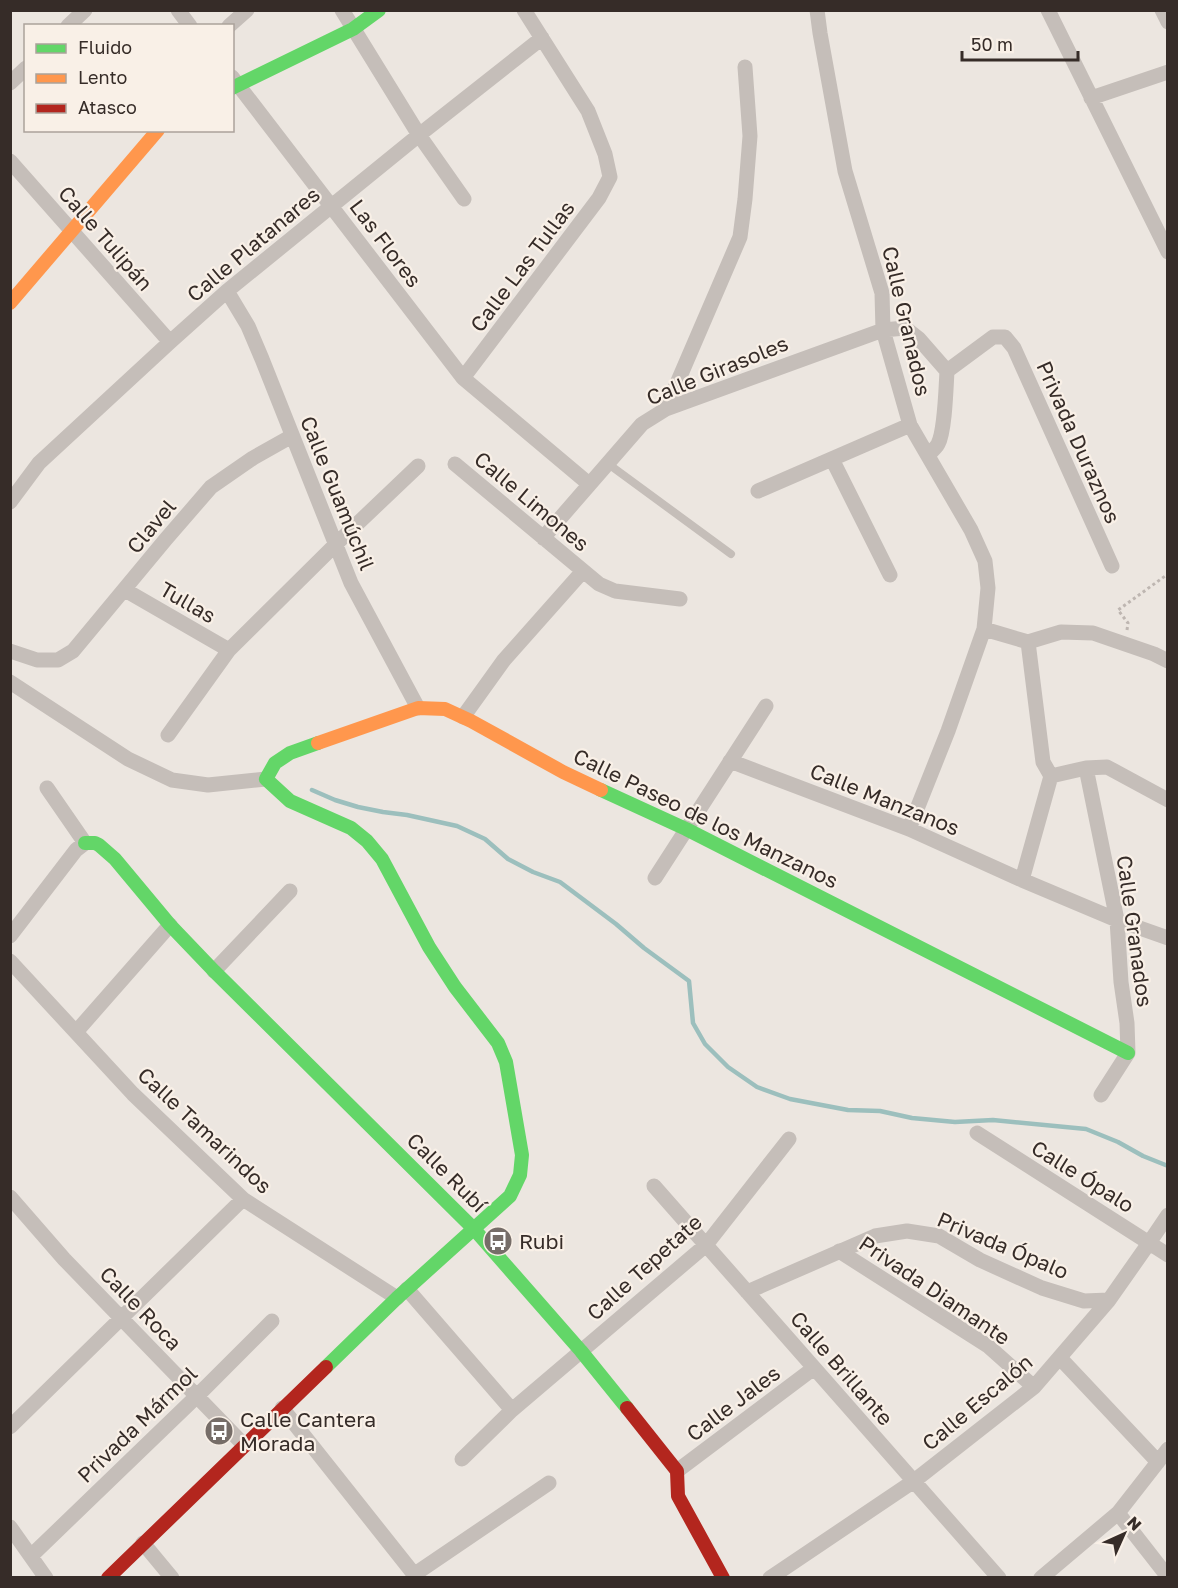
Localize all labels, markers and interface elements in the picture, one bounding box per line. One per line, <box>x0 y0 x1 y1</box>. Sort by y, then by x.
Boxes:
legend <box>24 24 234 132</box>
scale bar <box>962 24 1078 62</box>
text: 50 m <box>971 33 1013 55</box>
text: Fluido <box>78 36 132 58</box>
text: Lento <box>78 66 127 88</box>
text: Atasco <box>78 96 137 118</box>
street label: Calle Tulipán <box>53 180 159 296</box>
street label: Calle Platanares <box>181 181 325 307</box>
street label: Las Flores <box>345 194 427 292</box>
street label: Calle Las Tullas <box>464 195 580 337</box>
street label: Calle Granados <box>877 244 937 398</box>
street label: Calle Girasoles <box>642 330 792 410</box>
street label: Privada Duraznos <box>1031 357 1127 527</box>
street label: Calle Guamúchil <box>295 412 381 574</box>
street label: Calle Limones <box>469 445 595 557</box>
street label: Clavel <box>121 494 181 558</box>
street label: Tullas <box>155 576 221 628</box>
street label: Calle Paseo de los Manzanos <box>569 742 843 894</box>
street label: Calle Manzanos <box>806 757 964 841</box>
street label: Calle Granados <box>1111 853 1159 1009</box>
street label: Calle Tamarindos <box>133 1061 277 1199</box>
street label: Calle Rubí <box>402 1127 493 1218</box>
street label: Calle Ópalo <box>1027 1134 1139 1218</box>
street label: Privada Ópalo <box>933 1206 1073 1284</box>
street label: Calle Tepetate <box>581 1209 707 1325</box>
bus stop icon: Rubi <box>482 1225 514 1257</box>
place label: Rubi <box>519 1228 564 1254</box>
street label: Privada Diamante <box>855 1230 1015 1350</box>
street label: Calle Roca <box>95 1261 187 1355</box>
street label: Calle Brillante <box>785 1305 899 1431</box>
street label: Calle Escalón <box>917 1348 1037 1456</box>
street label: Calle Jales <box>681 1359 785 1447</box>
street label: Privada Mármol <box>72 1360 202 1488</box>
place label: Calle Cantera Morada <box>240 1406 376 1456</box>
bus stop icon: Calle Cantera Morada <box>203 1415 235 1447</box>
north arrow <box>1094 1504 1154 1564</box>
text: N <box>1123 1512 1146 1535</box>

